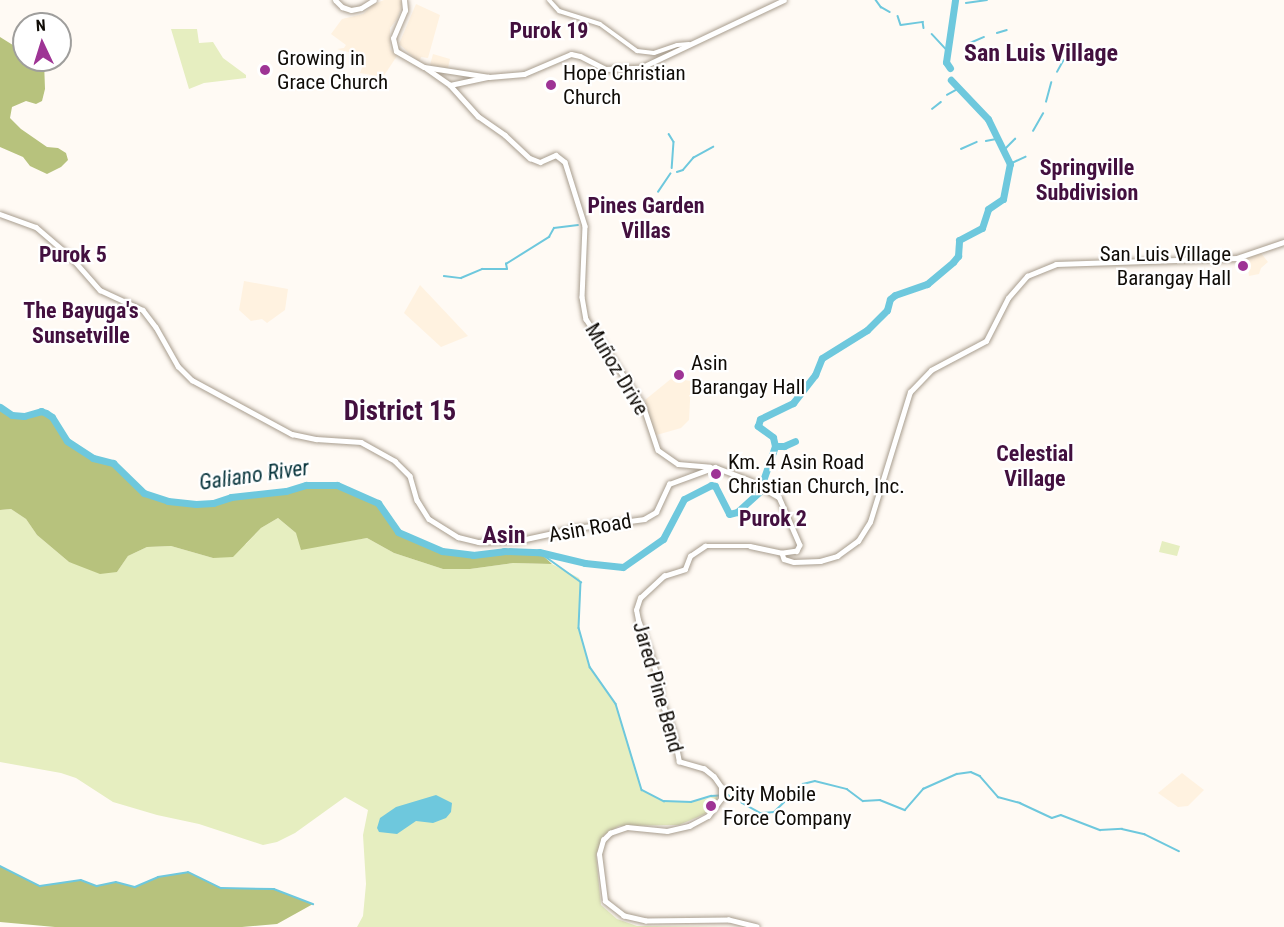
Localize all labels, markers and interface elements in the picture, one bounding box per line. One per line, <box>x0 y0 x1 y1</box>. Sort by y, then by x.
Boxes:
north arrow <box>12 12 72 72</box>
text: N <box>35 16 46 35</box>
district label: Purok 19 <box>510 18 588 44</box>
district label: San Luis Village <box>964 40 1118 68</box>
place label: Growing in Grace Church <box>277 45 388 95</box>
place label: Hope Christian Church <box>563 60 686 110</box>
marker: Growing in Grace Church <box>258 63 272 77</box>
marker: Hope Christian Church <box>544 78 558 92</box>
district label: Springville Subdivision <box>1036 154 1138 206</box>
district label: Pines Garden Villas <box>587 192 705 243</box>
place label: San Luis Village Barangay Hall <box>1100 241 1231 291</box>
district label: Purok 5 <box>39 242 107 268</box>
marker: San Luis Village Barangay Hall <box>1236 259 1250 273</box>
district label: The Bayuga's Sunsetville <box>23 297 139 348</box>
street label: Muñoz Drive <box>580 319 654 419</box>
place label: Asin Barangay Hall <box>691 350 805 400</box>
marker: Asin Barangay Hall <box>672 368 686 382</box>
district label: District 15 <box>344 396 456 428</box>
district label: Celestial Village <box>996 440 1074 492</box>
place label: Km. 4 Asin Road Christian Church, Inc. <box>728 449 905 499</box>
water label: Galiano River <box>197 454 311 496</box>
marker: Km. 4 Asin Road Christian Church, Inc. <box>709 467 723 481</box>
district label: Purok 2 <box>739 506 807 532</box>
street label: Asin Road <box>547 508 633 548</box>
district label: Asin <box>482 522 526 550</box>
street label: Jared Pine Bend <box>627 619 689 755</box>
place label: City Mobile Force Company <box>723 781 852 831</box>
marker: City Mobile Force Company <box>704 799 718 813</box>

